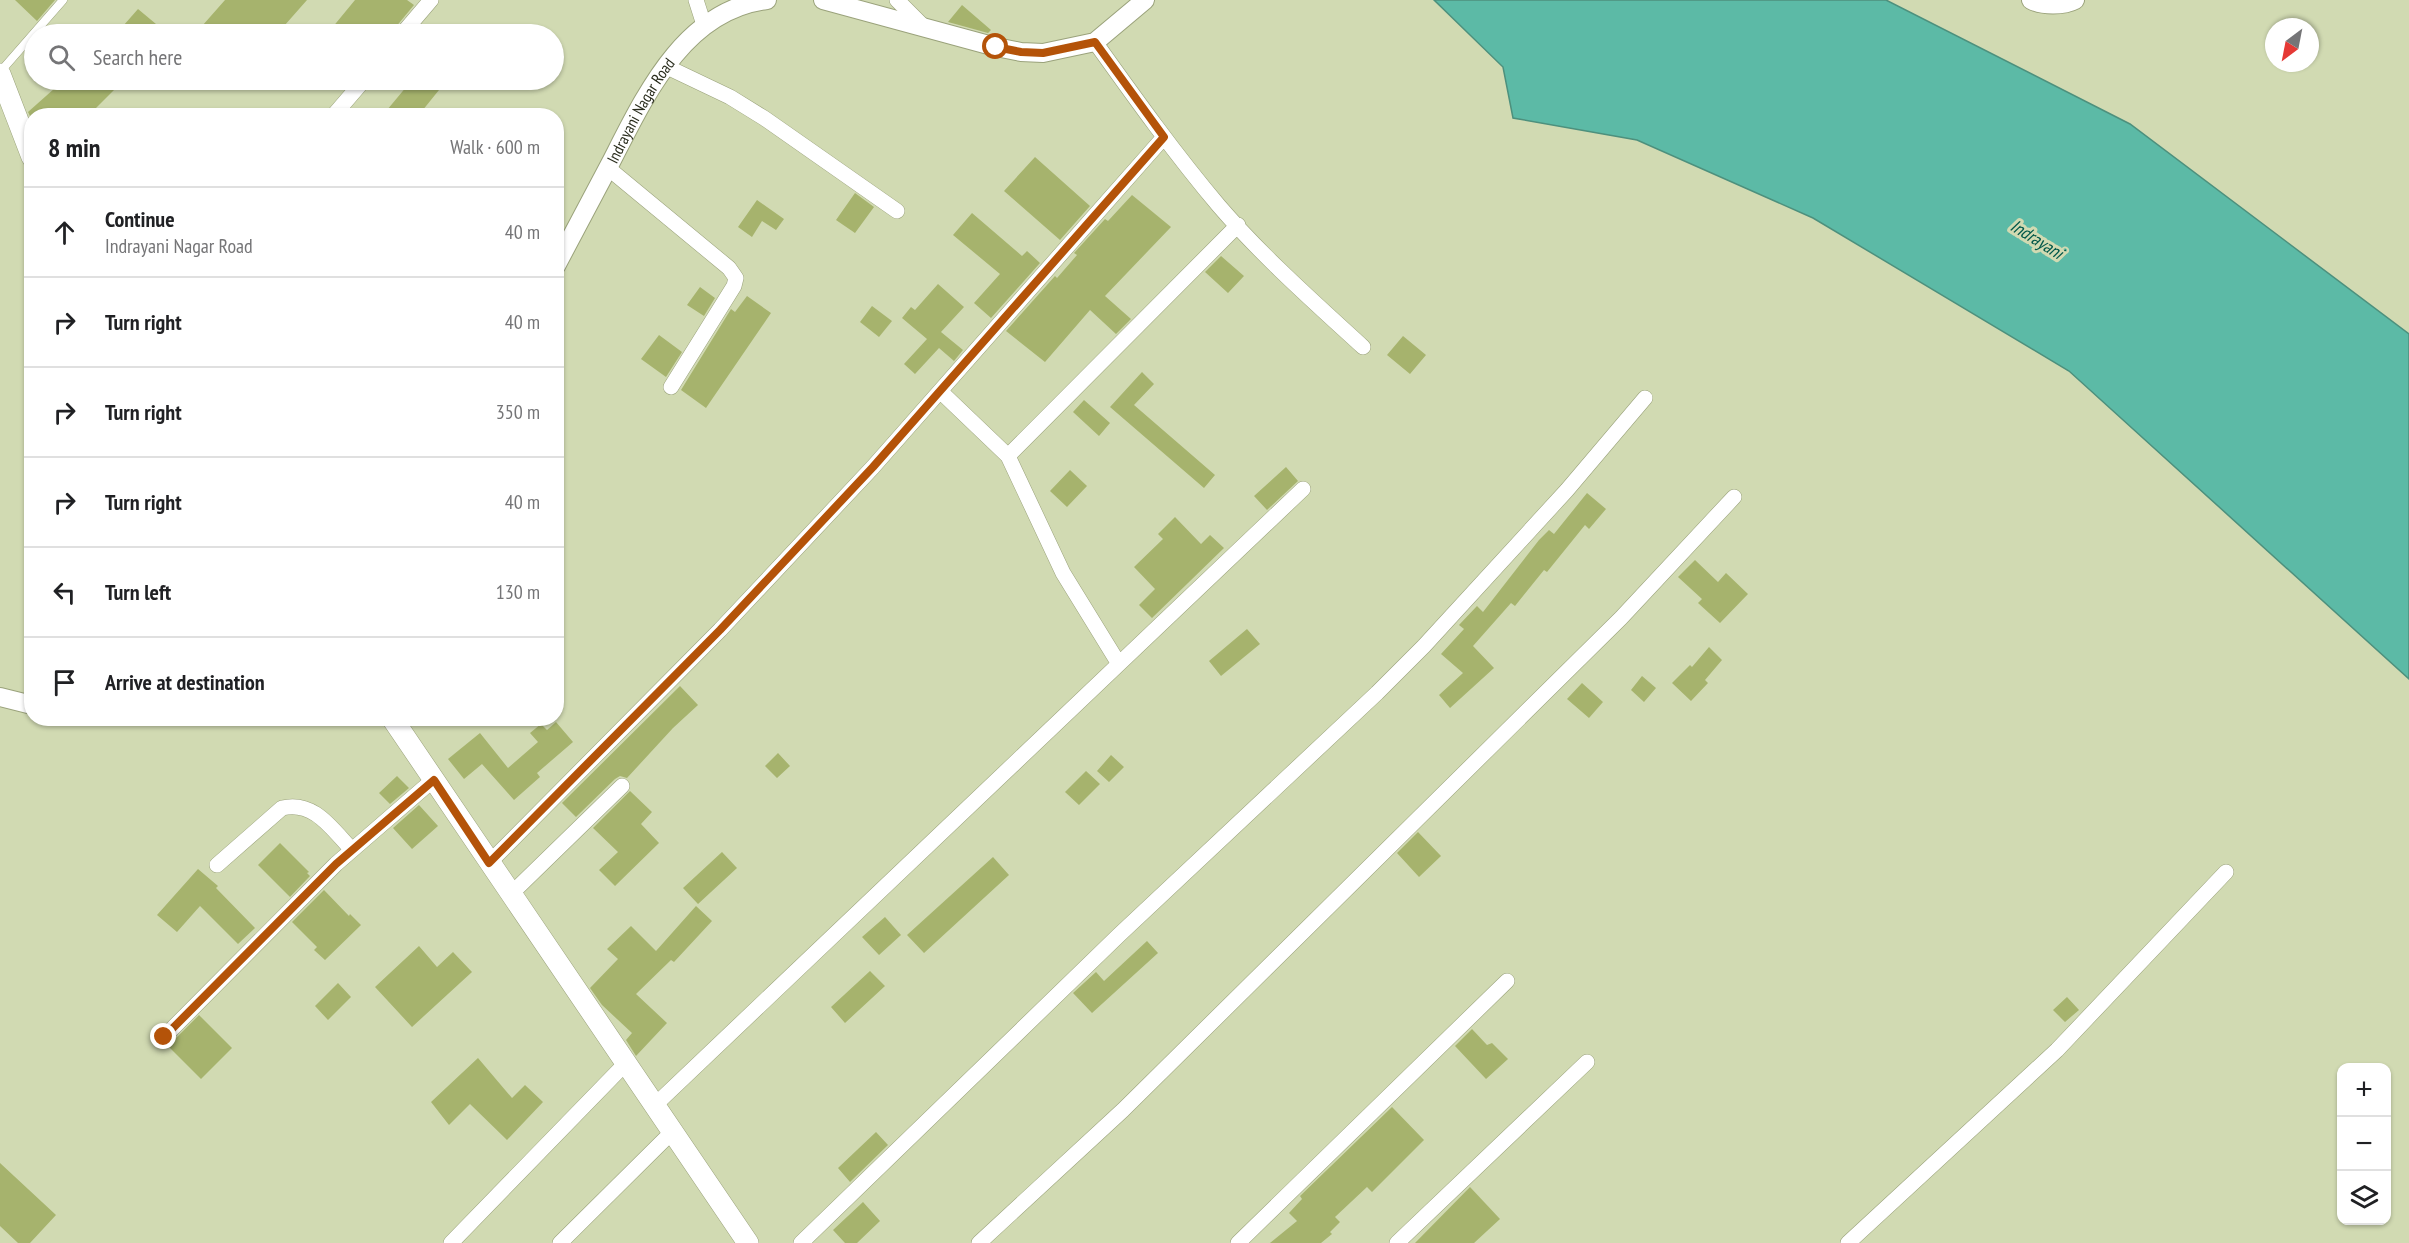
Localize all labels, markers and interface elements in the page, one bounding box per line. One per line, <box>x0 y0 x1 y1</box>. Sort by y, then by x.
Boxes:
north arrow <box>2265 18 2319 72</box>
search box <box>24 24 564 90</box>
route start <box>982 33 1008 59</box>
icon: search <box>45 41 78 74</box>
text: Search here <box>93 43 182 71</box>
street label: Indrayani Nagar Road <box>602 54 679 167</box>
text: 8 min <box>48 131 101 164</box>
text: Walk · 600 m <box>450 134 540 160</box>
text: Continue <box>105 205 175 233</box>
water label: Indrayani <box>2006 214 2069 265</box>
icon: ahead <box>48 216 81 249</box>
text: 40 m <box>505 219 540 245</box>
text: Indrayani Nagar Road <box>105 233 253 259</box>
icon: right <box>48 306 81 339</box>
text: Turn right <box>105 308 182 336</box>
text: 40 m <box>505 309 540 335</box>
icon: right <box>48 396 81 429</box>
text: Turn right <box>105 398 182 426</box>
text: 350 m <box>496 399 540 425</box>
icon: right <box>48 486 81 519</box>
text: Turn right <box>105 488 182 516</box>
text: 40 m <box>505 489 540 515</box>
icon: left <box>48 576 81 609</box>
text: Turn left <box>105 578 171 606</box>
text: 130 m <box>496 579 540 605</box>
icon: arrive <box>48 666 81 699</box>
text: Arrive at destination <box>105 668 265 696</box>
route end <box>150 1023 176 1049</box>
map controls <box>2337 1063 2391 1225</box>
button: + <box>2337 1063 2391 1117</box>
button: − <box>2337 1117 2391 1171</box>
button: layers <box>2337 1171 2391 1225</box>

